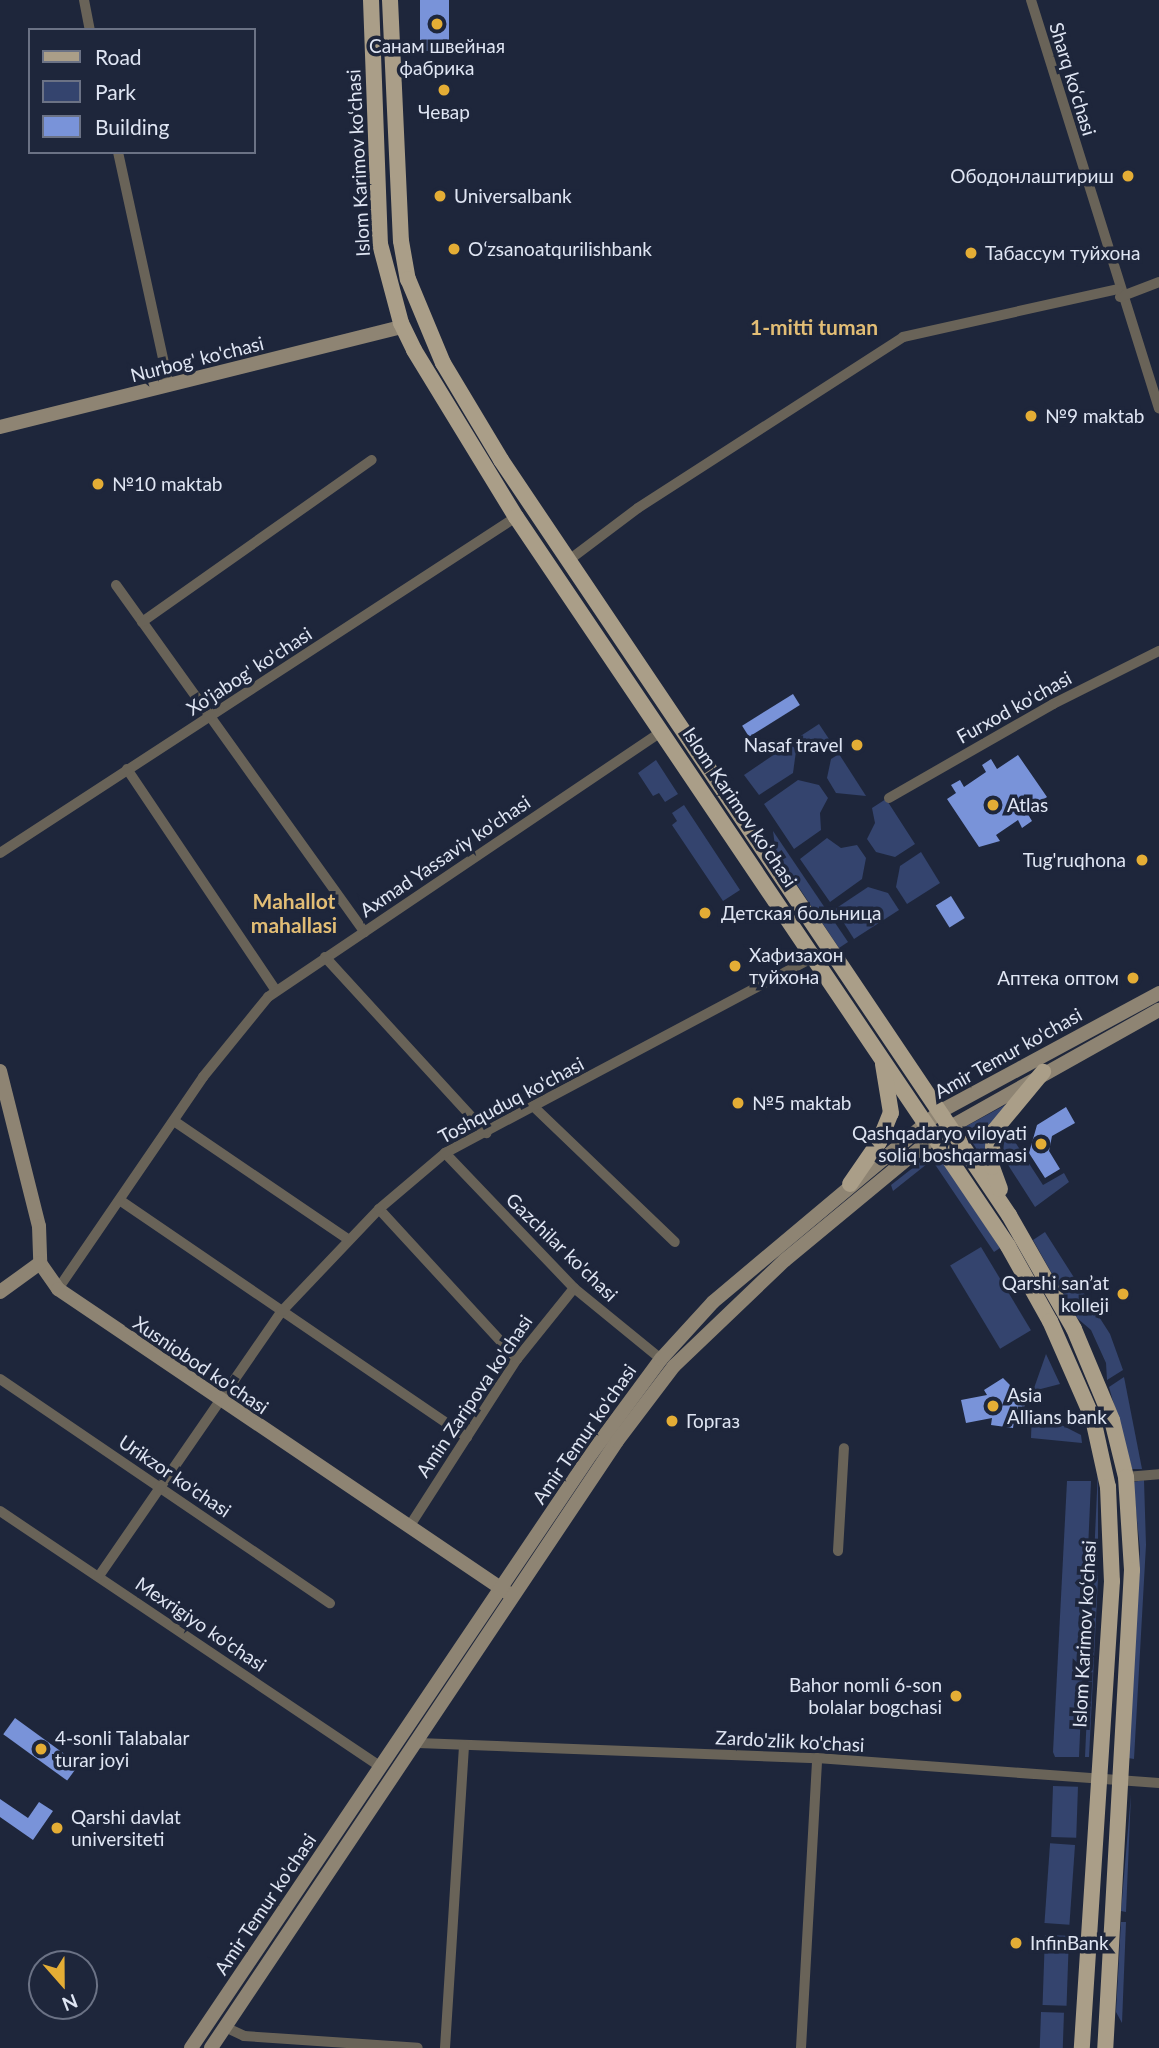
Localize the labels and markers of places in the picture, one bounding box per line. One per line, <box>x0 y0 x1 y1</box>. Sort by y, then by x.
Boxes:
marker: Санам швейная фабрика <box>429 16 445 32</box>
place label: Санам швейная фабрика <box>369 35 505 79</box>
marker: Чевар <box>436 82 452 98</box>
place label: Чевар <box>418 101 470 123</box>
place label: Ободонлаштириш <box>950 165 1114 187</box>
marker: Ободонлаштириш <box>1120 168 1136 184</box>
place label: Universalbank <box>454 185 572 207</box>
marker: Universalbank <box>432 188 448 204</box>
place label: Oʻzsanoatqurilishbank <box>468 238 652 260</box>
marker: Oʻzsanoatqurilishbank <box>446 241 462 257</box>
place label: Табассум туйхона <box>985 242 1140 264</box>
marker: Табассум туйхона <box>963 245 979 261</box>
place label: №9 maktab <box>1045 405 1144 427</box>
marker: №9 maktab <box>1023 408 1039 424</box>
place label: №10 maktab <box>112 473 223 495</box>
marker: №10 maktab <box>90 476 106 492</box>
place label: Nasaf travel <box>743 734 843 756</box>
marker: Nasaf travel <box>849 737 865 753</box>
place label: Atlas <box>1007 794 1048 816</box>
marker: Atlas <box>985 797 1001 813</box>
place label: Tug'ruqhona <box>1023 849 1126 871</box>
marker: Tug'ruqhona <box>1132 850 1152 870</box>
place label: Детская больница <box>721 902 881 924</box>
marker: Детская больница <box>695 903 715 923</box>
place label: Хафизахон туйхона <box>749 944 843 988</box>
marker: Хафизахон туйхона <box>727 958 743 974</box>
place label: Аптека оптом <box>997 967 1119 989</box>
marker: Аптека оптом <box>1125 970 1141 986</box>
place label: №5 maktab <box>752 1092 851 1114</box>
marker: №5 maktab <box>730 1095 746 1111</box>
place label: Qashqadaryo viloyati soliq boshqarmasi <box>852 1122 1027 1166</box>
marker: Qashqadaryo viloyati soliq boshqarmasi <box>1033 1136 1049 1152</box>
place label: Qarshi san’at kolleji <box>1002 1272 1109 1316</box>
marker: Qarshi san’at kolleji <box>1115 1286 1131 1302</box>
place label: Asia Allians bank <box>1007 1384 1107 1428</box>
marker: Asia Allians bank <box>985 1398 1001 1414</box>
place label: Горгаз <box>686 1410 740 1432</box>
marker: Горгаз <box>664 1413 680 1429</box>
place label: Bahor nomli 6-son bolalar bogchasi <box>789 1674 942 1718</box>
marker: Bahor nomli 6-son bolalar bogchasi <box>948 1688 964 1704</box>
place label: 4-sonli Talabalar turar joyi <box>55 1727 190 1771</box>
marker: 4-sonli Talabalar turar joyi <box>33 1741 49 1757</box>
place label: Qarshi davlat universiteti <box>71 1806 181 1850</box>
marker: Qarshi davlat universiteti <box>49 1820 65 1836</box>
place label: InfinBank <box>1030 1932 1109 1954</box>
marker: InfinBank <box>1008 1935 1024 1951</box>

